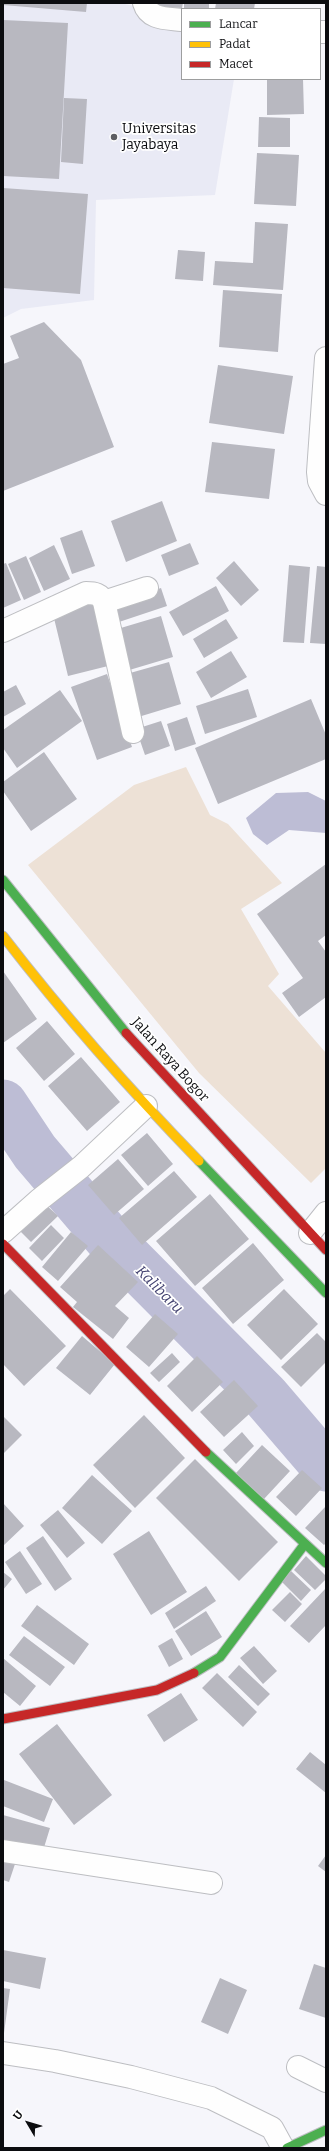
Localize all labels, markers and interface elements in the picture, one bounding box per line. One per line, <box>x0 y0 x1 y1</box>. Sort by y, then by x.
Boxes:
legend <box>181 8 321 80</box>
text: Lancar <box>219 17 257 31</box>
text: Padat <box>219 37 250 51</box>
text: Macet <box>219 57 253 71</box>
place label: Universitas Jayabaya <box>122 121 196 154</box>
marker: Universitas Jayabaya <box>109 132 119 142</box>
street label: Jalan Raya Bogor <box>128 1014 212 1106</box>
water label: Kalibaru <box>132 1263 186 1317</box>
north arrow <box>8 2103 48 2143</box>
text: U <box>11 2108 26 2123</box>

